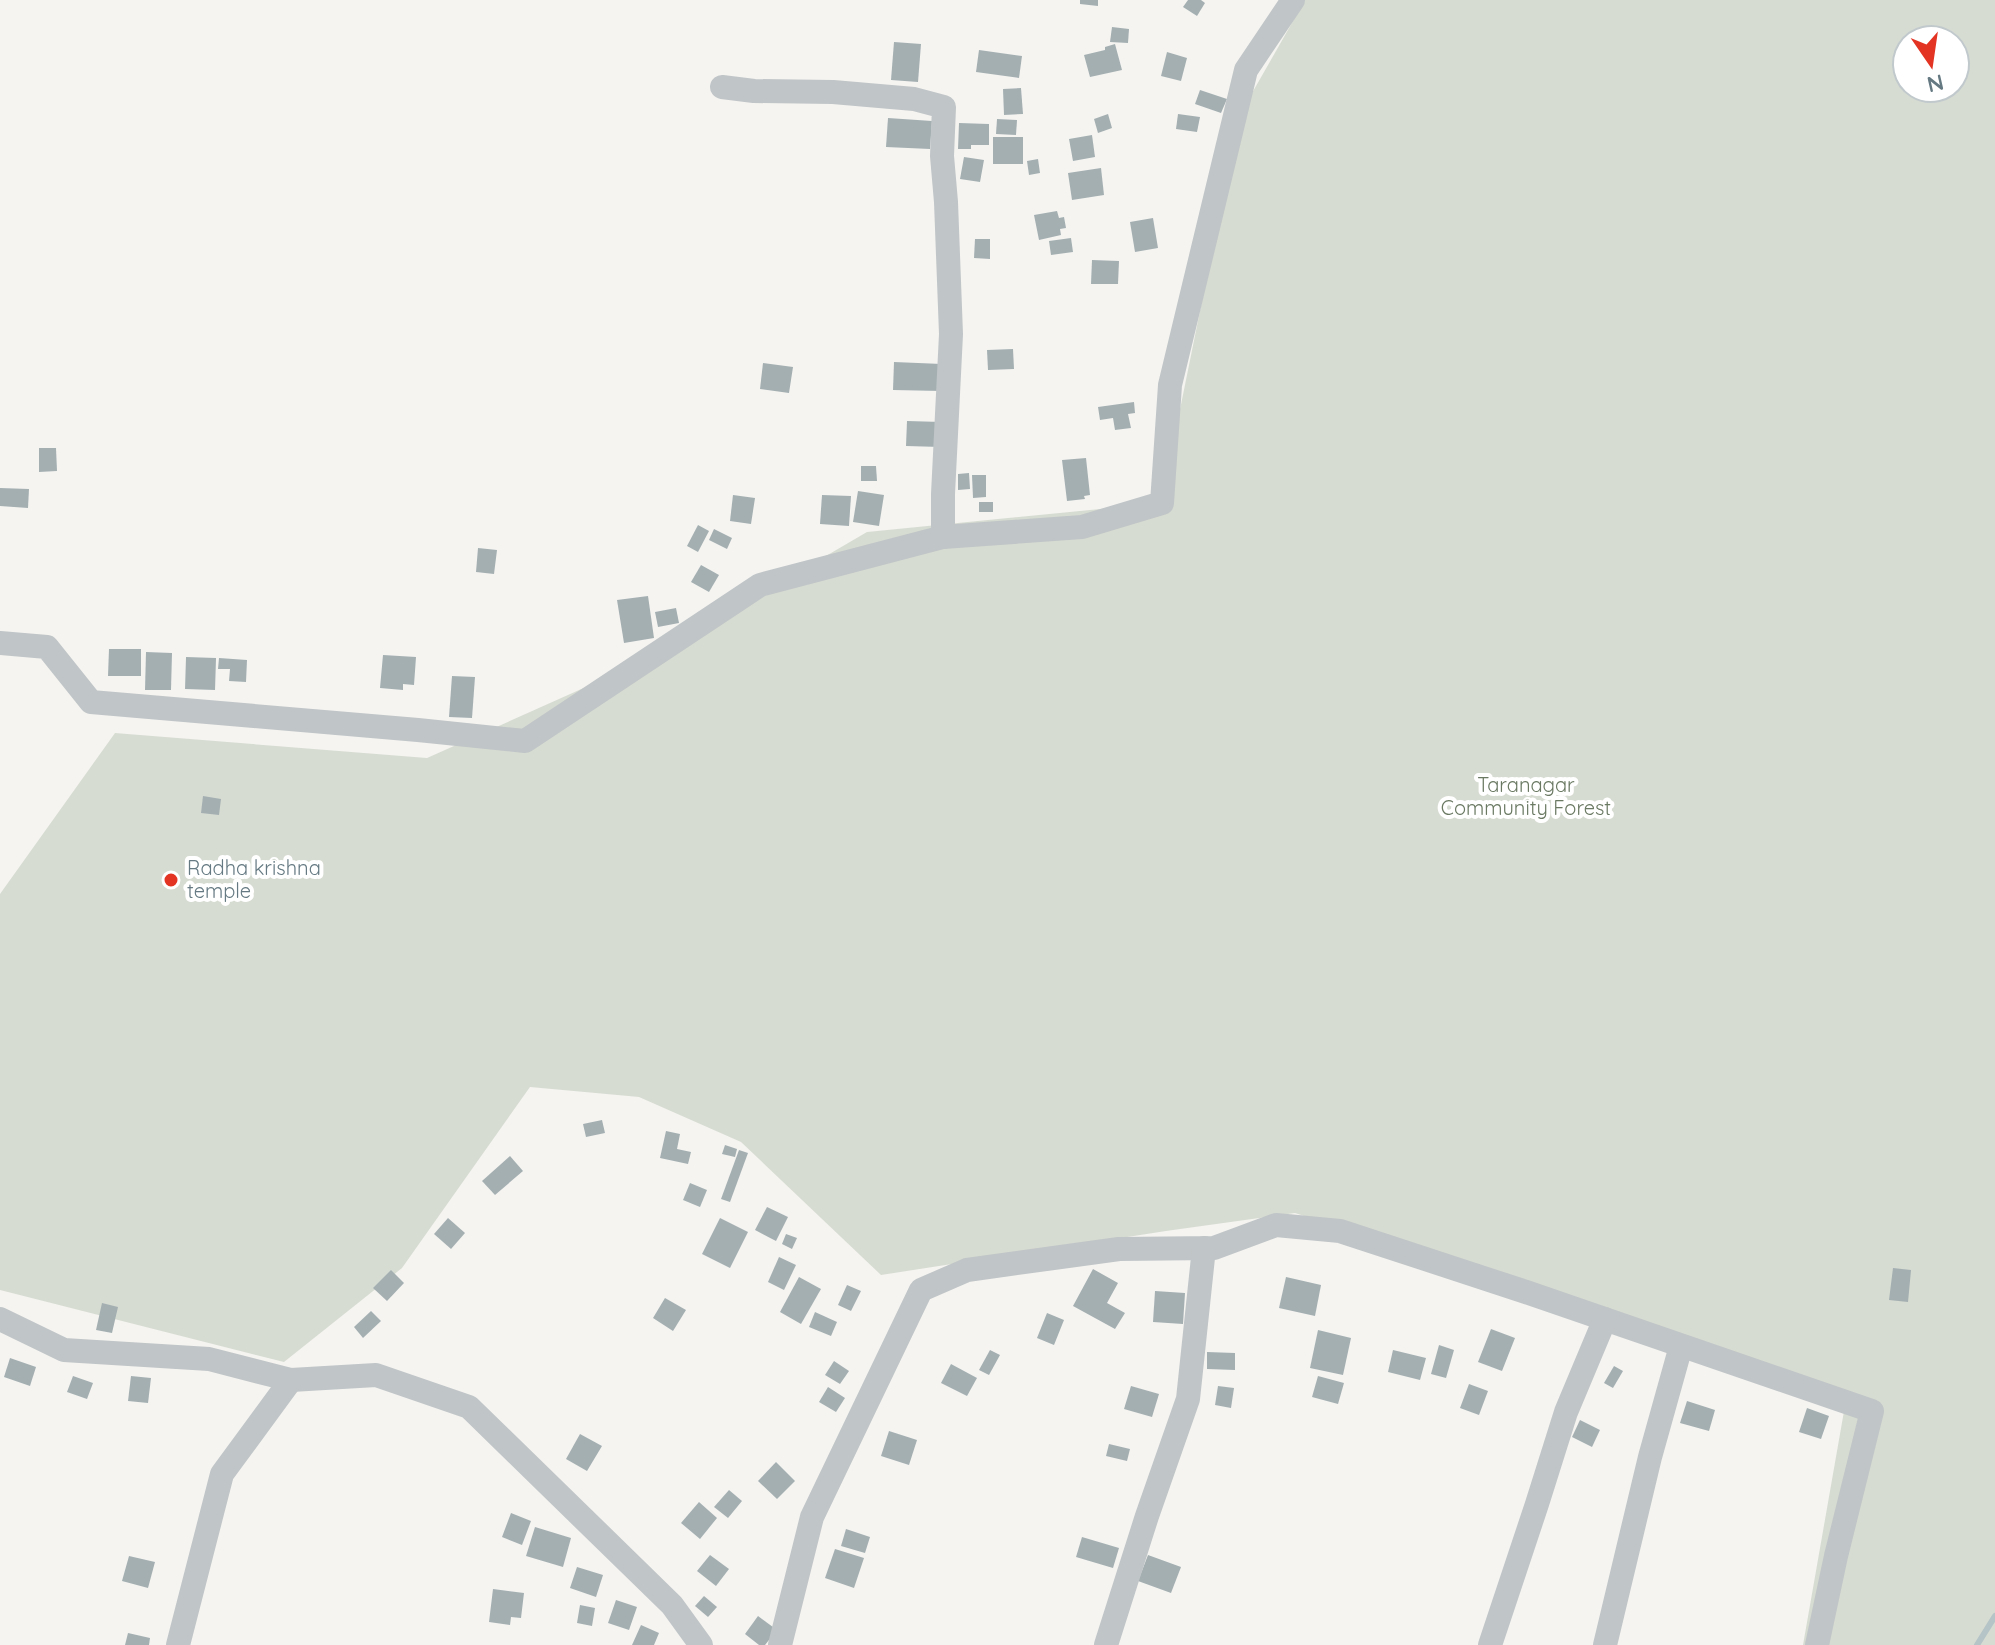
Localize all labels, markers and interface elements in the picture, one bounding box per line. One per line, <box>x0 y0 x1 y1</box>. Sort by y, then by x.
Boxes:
north arrow <box>1891 24 1971 104</box>
text: N <box>1924 68 1947 99</box>
park label: Taranagar Community Forest <box>1441 772 1611 820</box>
place label: Radha krishna temple <box>187 855 321 903</box>
marker: Radha krishna temple <box>162 871 180 889</box>

